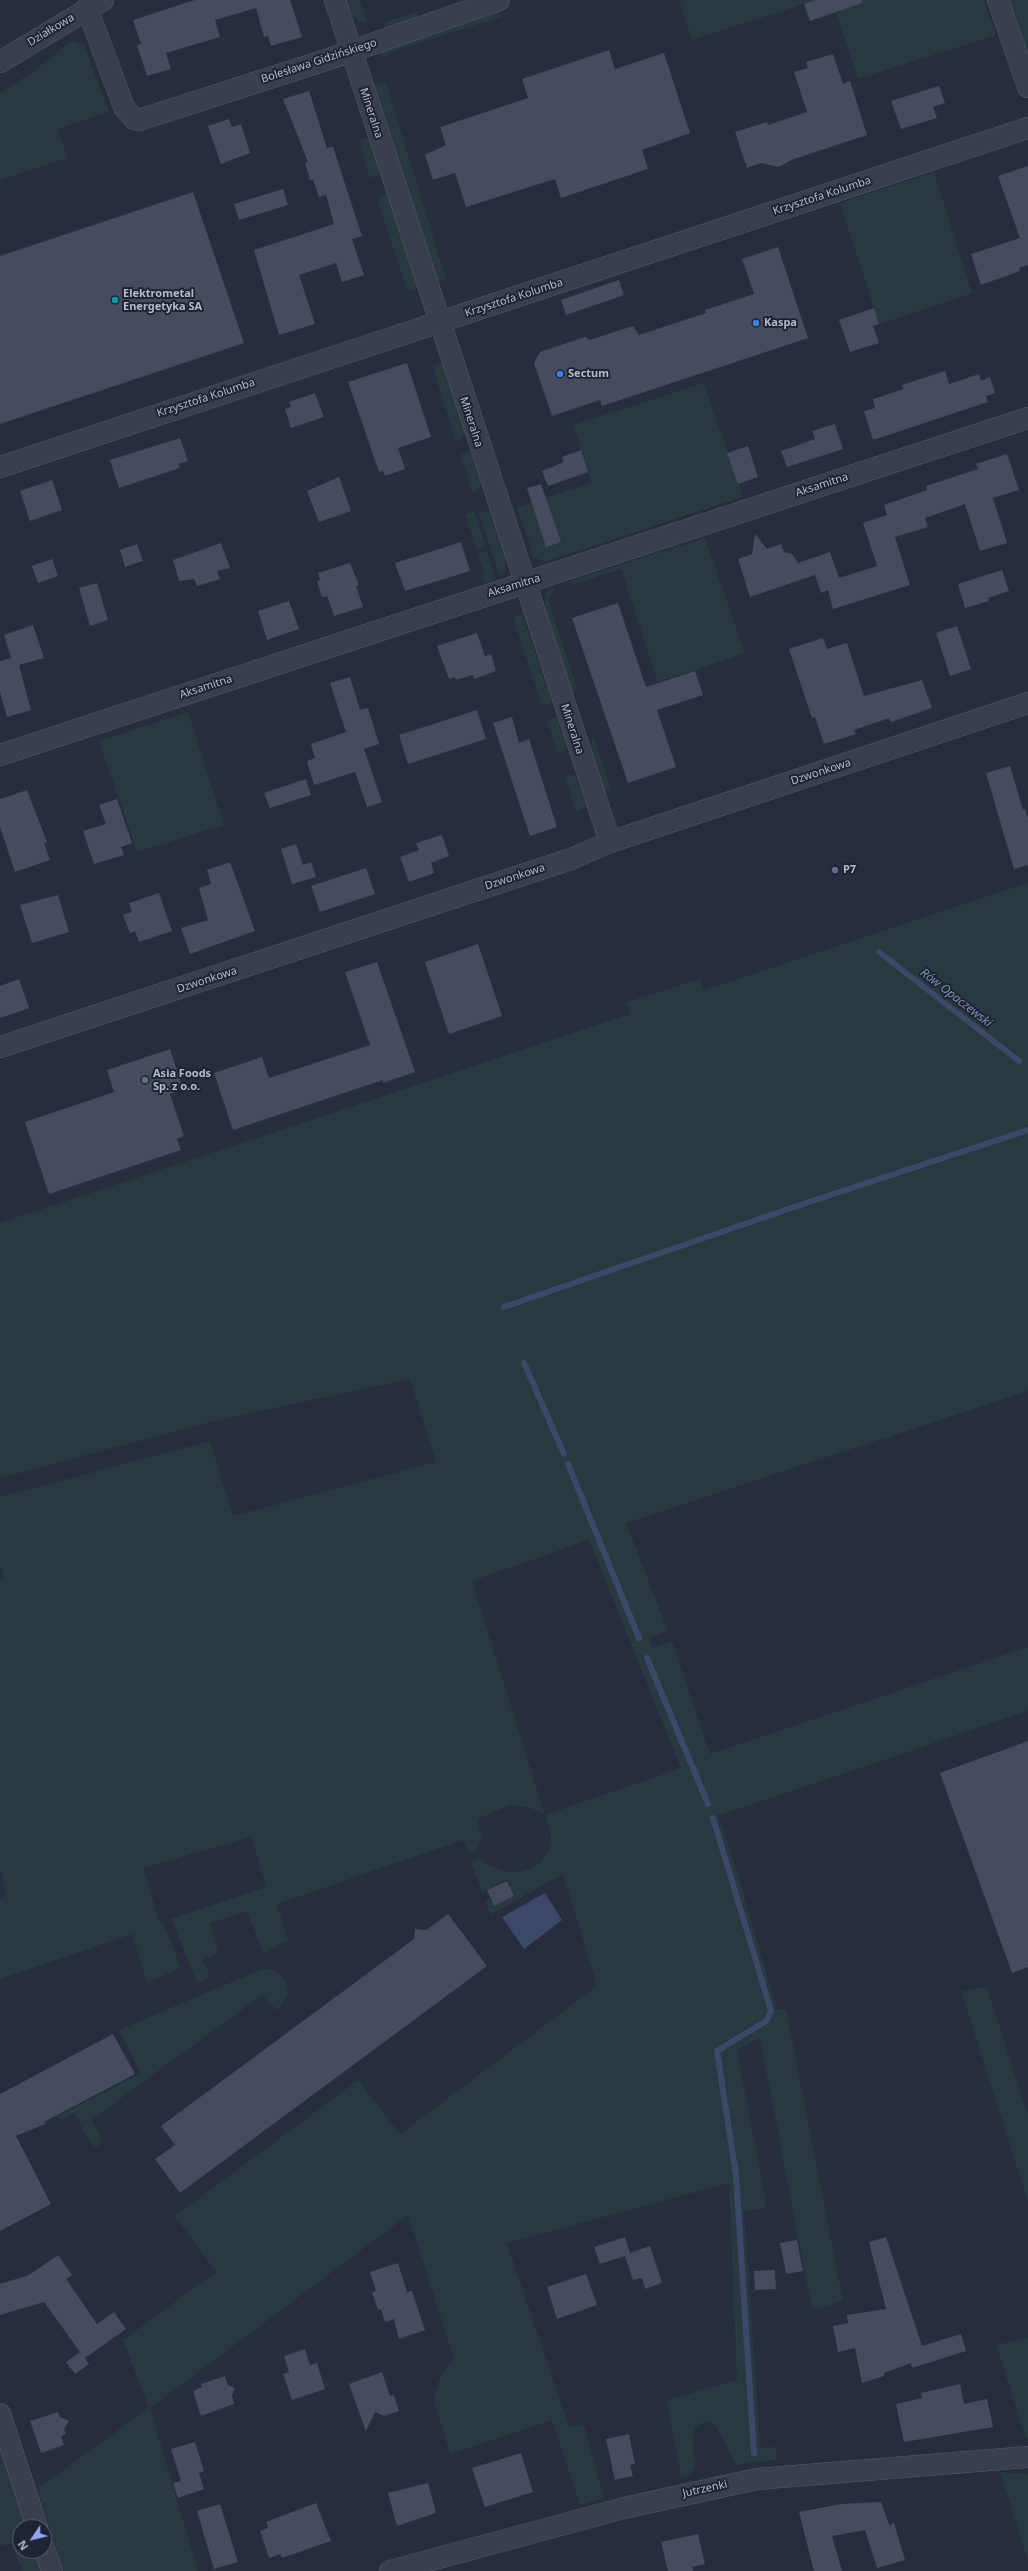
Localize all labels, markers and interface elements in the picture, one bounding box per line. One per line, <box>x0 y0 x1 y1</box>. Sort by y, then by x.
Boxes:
street label: Działkowa <box>25 11 77 49</box>
street label: Bolesława Gidzińskiego <box>260 36 378 86</box>
street label: Mineralna <box>357 86 385 140</box>
street label: Krzysztofa Kolumba <box>771 174 873 218</box>
street label: Krzysztofa Kolumba <box>463 276 565 320</box>
place label: Elektrometal Energetyka SA <box>123 287 202 313</box>
marker: Elektrometal Energetyka SA <box>110 295 120 305</box>
place label: Kaspa <box>764 316 797 330</box>
marker: Kaspa <box>751 318 761 328</box>
place label: Sectum <box>568 367 609 381</box>
marker: Sectum <box>555 369 565 379</box>
street label: Krzysztofa Kolumba <box>155 376 257 420</box>
street label: Mineralna <box>457 395 485 449</box>
street label: Aksamitna <box>794 470 850 500</box>
street label: Aksamitna <box>486 572 542 600</box>
street label: Aksamitna <box>178 672 234 702</box>
street label: Mineralna <box>558 702 586 756</box>
street label: Dzwonkowa <box>789 756 853 788</box>
street label: Dzwonkowa <box>483 861 547 893</box>
place label: P7 <box>843 863 856 877</box>
marker: P7 <box>830 865 840 875</box>
street label: Dzwonkowa <box>175 964 239 996</box>
water label: Rów Opaczewski <box>917 966 995 1030</box>
place label: Asia Foods Sp. z o.o. <box>153 1067 211 1093</box>
marker: Asia Foods Sp. z o.o. <box>140 1075 150 1085</box>
street label: Jutrzenki <box>682 2478 728 2500</box>
north arrow <box>12 2519 52 2559</box>
text: N <box>14 2538 31 2554</box>

